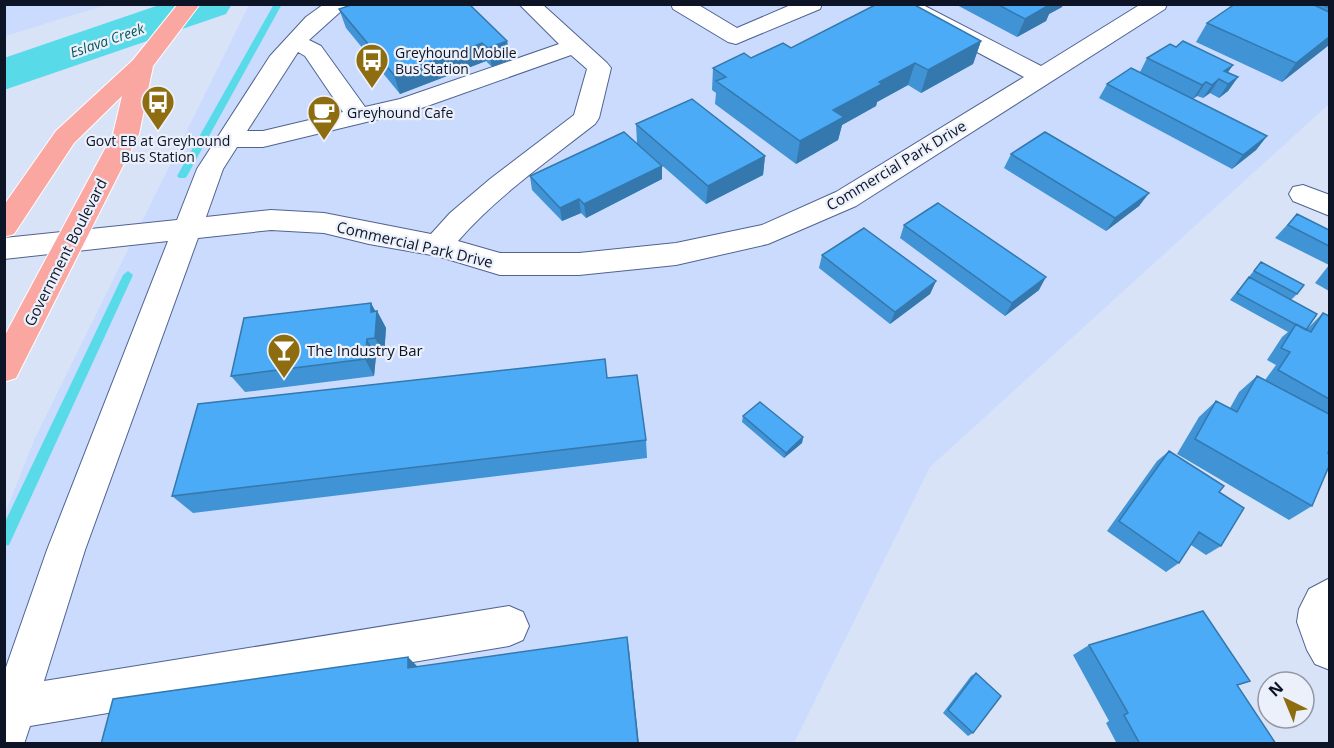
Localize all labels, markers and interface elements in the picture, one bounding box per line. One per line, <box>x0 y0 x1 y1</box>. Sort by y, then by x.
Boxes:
water label: Eslava Creek <box>67 18 148 62</box>
bus stop icon: Greyhound Mobile Bus Station <box>354 42 390 89</box>
place label: Greyhound Mobile Bus Station <box>395 43 517 78</box>
bus stop icon: Govt EB at Greyhound Bus Station <box>140 84 176 131</box>
cafe icon: Greyhound Cafe <box>306 94 342 141</box>
place label: Greyhound Cafe <box>347 103 453 122</box>
street label: Commercial Park Drive <box>822 115 970 215</box>
place label: Govt EB at Greyhound Bus Station <box>86 131 230 166</box>
street label: Government Boulevard <box>19 175 111 329</box>
street label: Commercial Park Drive <box>335 216 495 272</box>
bar icon: The Industry Bar <box>266 332 302 379</box>
place label: The Industry Bar <box>307 340 423 360</box>
north arrow <box>1256 670 1316 730</box>
text: N <box>1264 677 1288 702</box>

